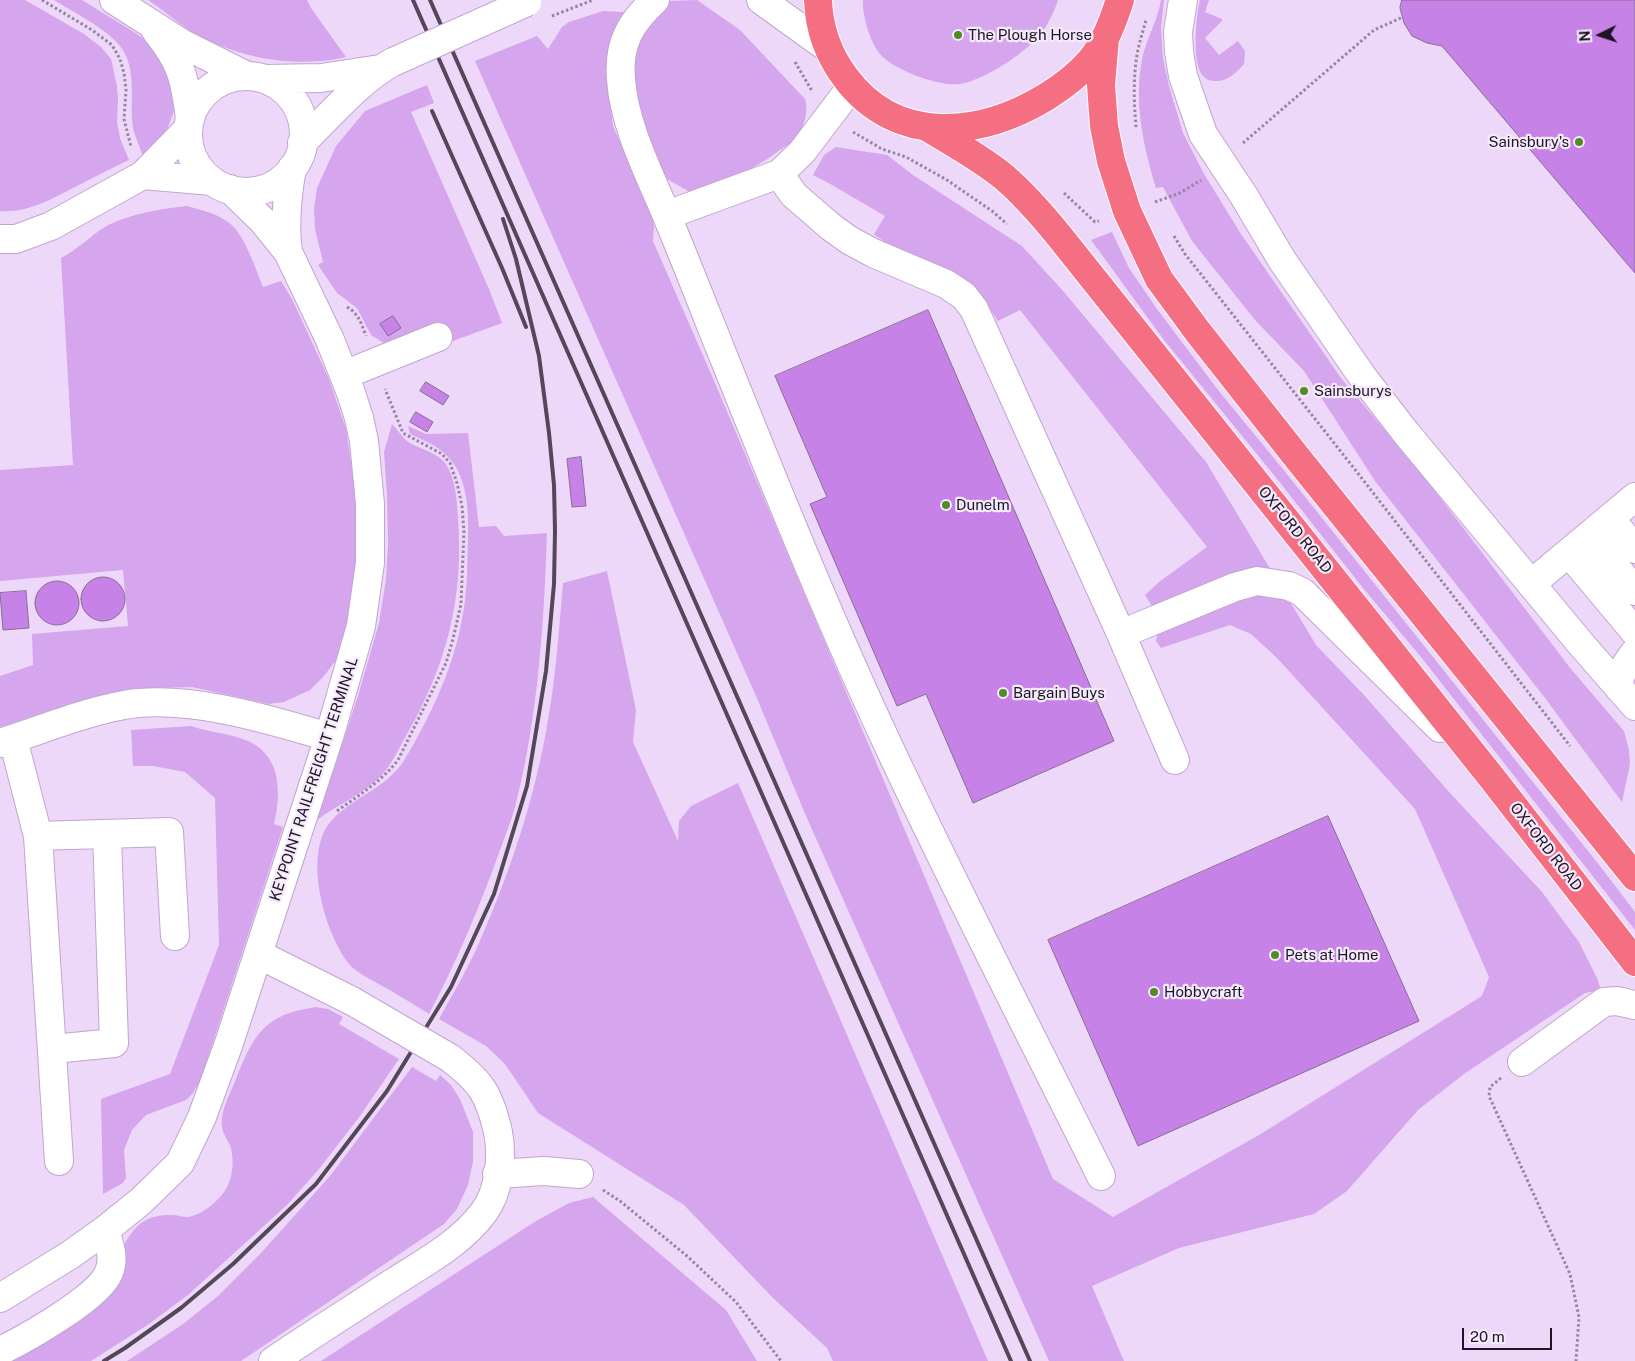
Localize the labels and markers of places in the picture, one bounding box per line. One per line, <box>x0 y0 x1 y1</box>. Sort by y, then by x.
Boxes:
place label: The Plough Horse <box>968 26 1092 44</box>
marker: The Plough Horse <box>952 29 964 41</box>
place label: Sainsbury's <box>1489 133 1569 151</box>
marker: Sainsbury's <box>1573 136 1585 148</box>
place label: Sainsburys <box>1314 382 1392 400</box>
marker: Sainsburys <box>1298 385 1310 397</box>
place label: Dunelm <box>956 496 1010 514</box>
marker: Dunelm <box>940 499 952 511</box>
place label: Bargain Buys <box>1013 684 1105 702</box>
marker: Bargain Buys <box>997 687 1009 699</box>
place label: Pets at Home <box>1285 946 1378 964</box>
marker: Pets at Home <box>1269 949 1281 961</box>
place label: Hobbycraft <box>1164 983 1243 1001</box>
marker: Hobbycraft <box>1148 986 1160 998</box>

